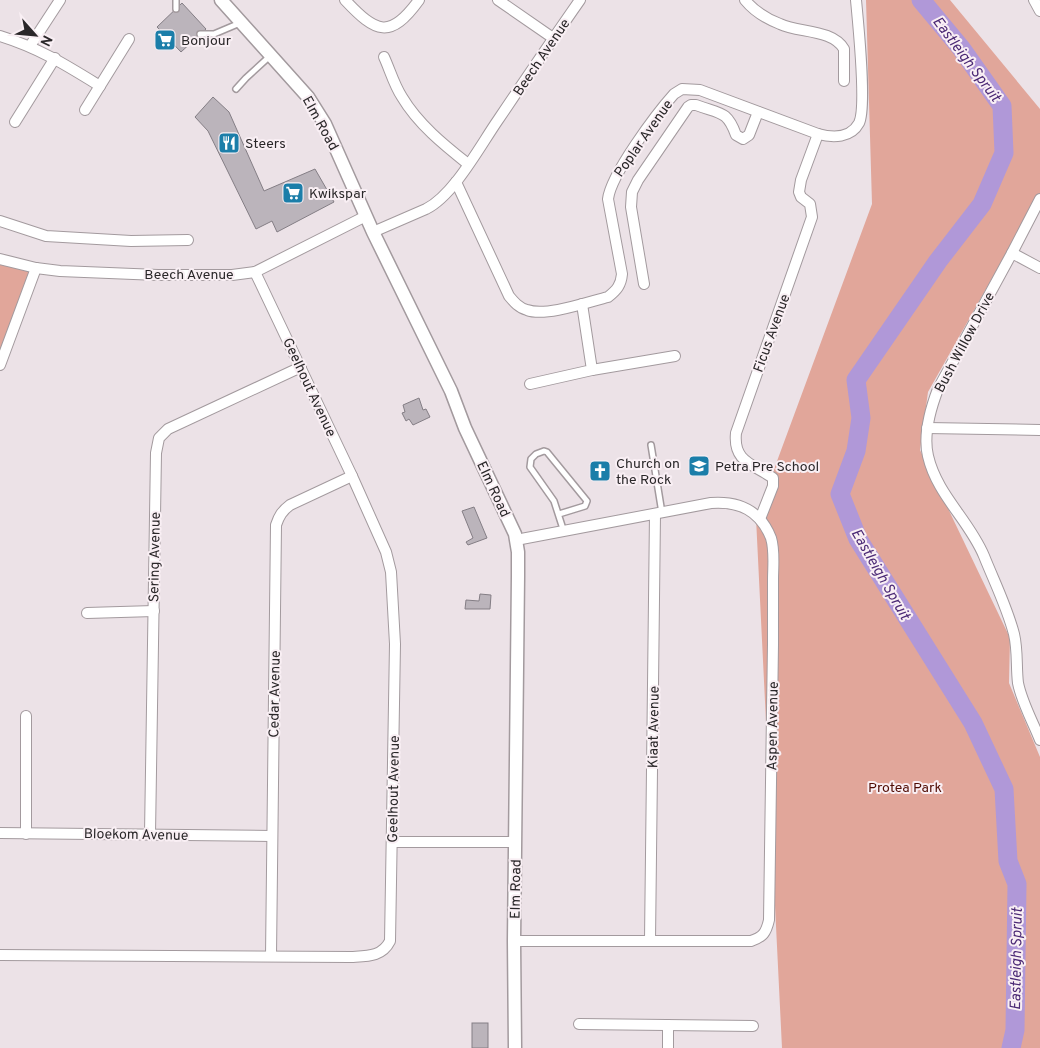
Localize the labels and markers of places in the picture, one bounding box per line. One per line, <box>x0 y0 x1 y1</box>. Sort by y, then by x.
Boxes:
supermarket icon: Bonjour <box>153 28 177 52</box>
place label: Bonjour <box>181 33 232 50</box>
restaurant icon: Steers <box>217 131 241 155</box>
place label: Steers <box>245 136 286 153</box>
supermarket icon: Kwikspar <box>281 181 305 205</box>
place label: Kwikspar <box>309 186 367 203</box>
school or university icon: Petra Pre School <box>687 454 711 478</box>
place label: Church on the Rock <box>616 456 680 489</box>
church icon: Church on the Rock <box>588 459 612 483</box>
place label: Petra Pre School <box>715 459 819 476</box>

